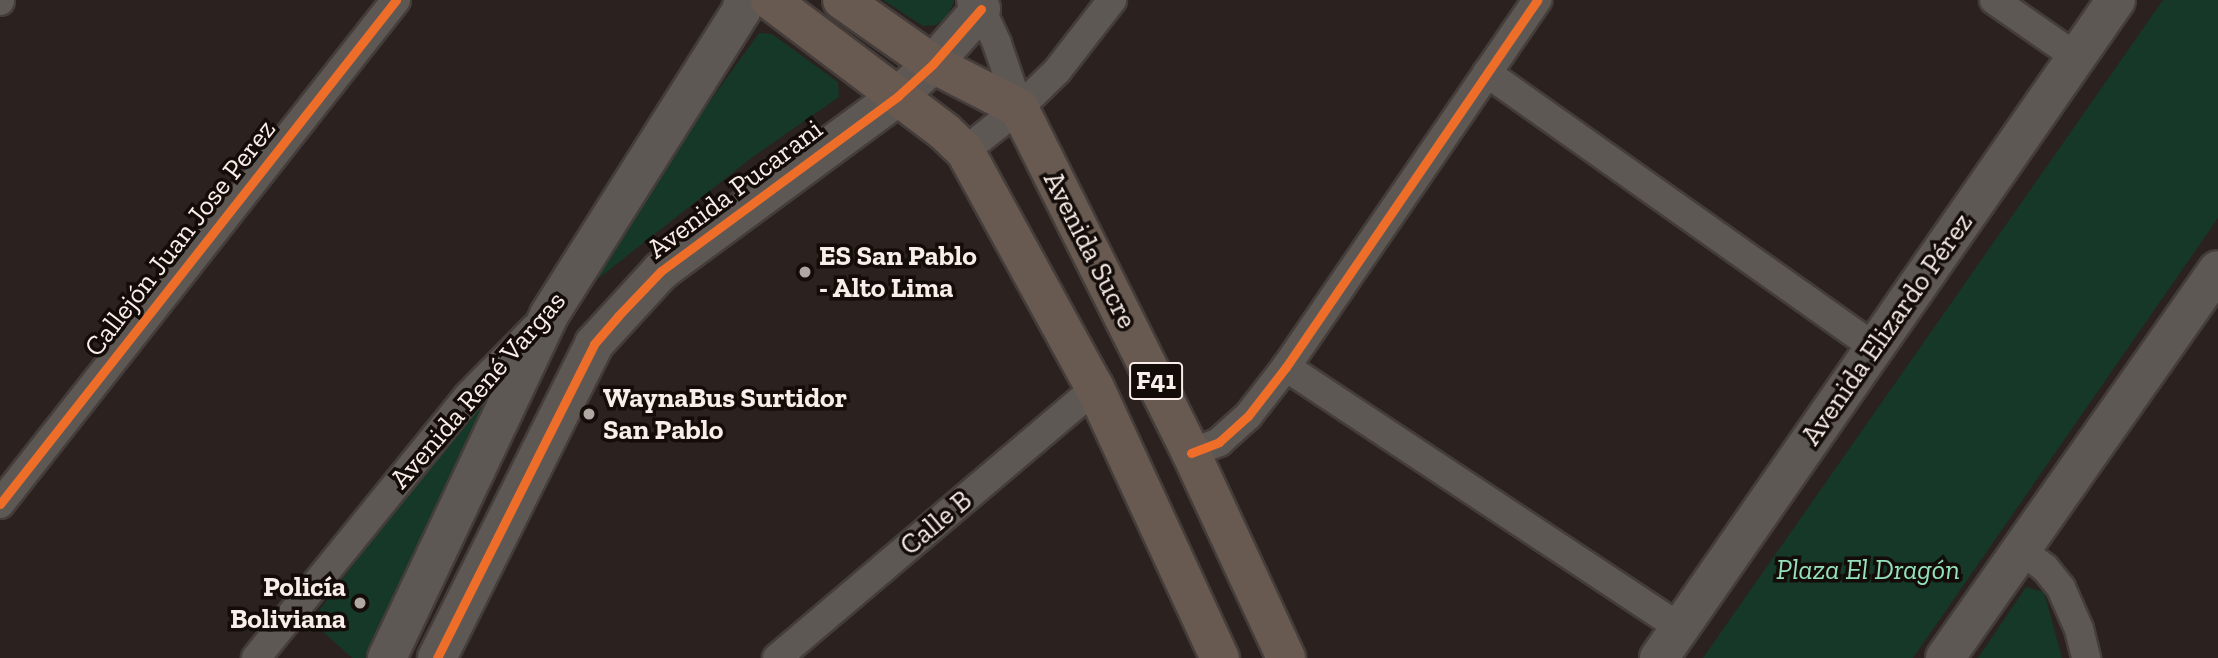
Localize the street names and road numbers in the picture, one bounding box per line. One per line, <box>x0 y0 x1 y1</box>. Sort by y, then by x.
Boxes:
street label: Avenida Pucarani <box>641 112 829 266</box>
street label: Callejón Juan Jose Perez <box>77 113 283 363</box>
street label: Avenida Sucre <box>1036 166 1144 334</box>
street label: Avenida Elizardo Pérez <box>1794 206 1980 452</box>
street label: Avenida René Vargas <box>383 284 573 496</box>
road number: F41 <box>1128 358 1184 404</box>
street label: Calle B <box>893 483 979 563</box>

